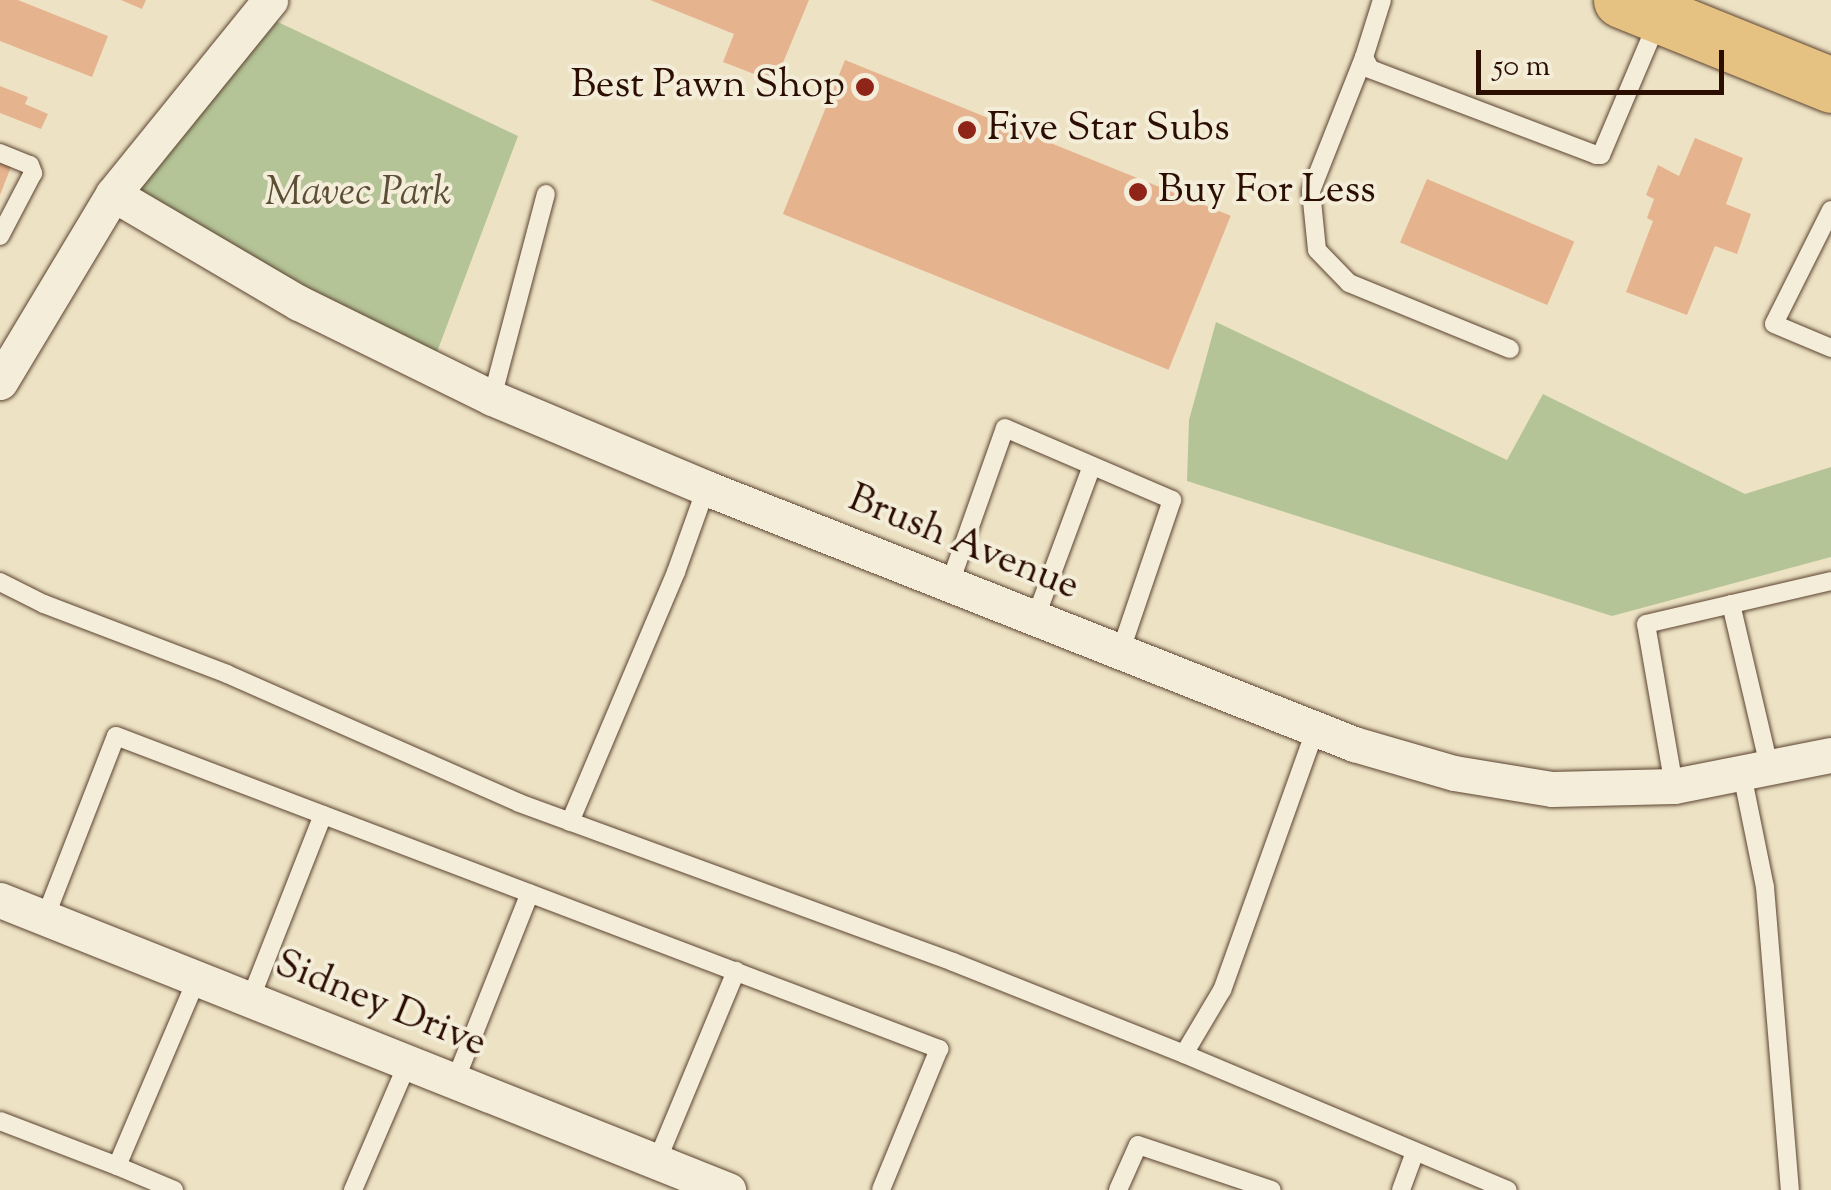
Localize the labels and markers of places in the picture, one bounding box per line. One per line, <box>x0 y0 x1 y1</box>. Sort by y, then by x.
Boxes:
place label: Best Pawn Shop <box>571 63 845 111</box>
marker: Best Pawn Shop <box>854 76 876 98</box>
place label: Five Star Subs <box>987 106 1230 154</box>
marker: Five Star Subs <box>956 119 978 141</box>
place label: Buy For Less <box>1158 168 1376 216</box>
marker: Buy For Less <box>1127 181 1149 203</box>

